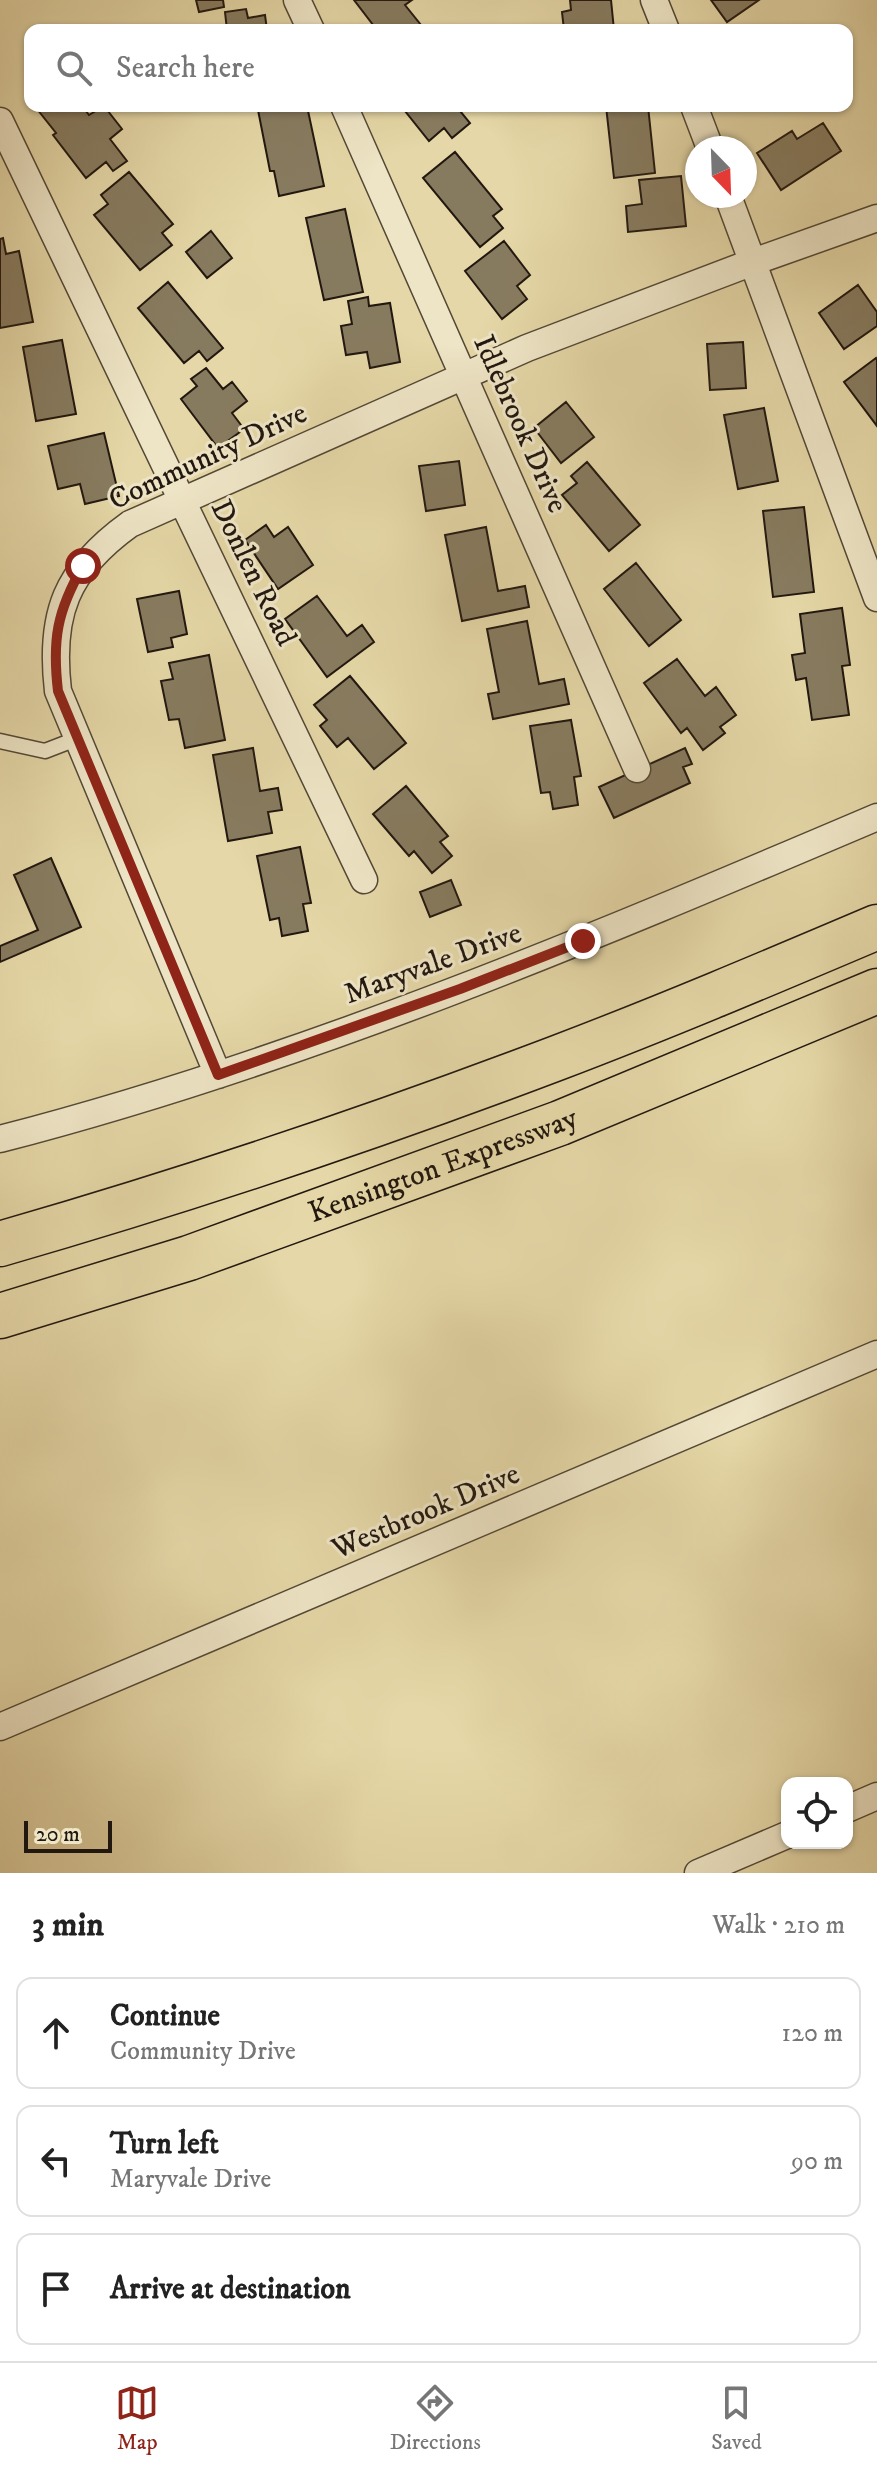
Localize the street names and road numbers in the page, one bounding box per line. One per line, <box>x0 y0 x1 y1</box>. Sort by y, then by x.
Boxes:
street label: Idlebrook Drive <box>464 329 576 519</box>
street label: Community Drive <box>103 395 313 519</box>
street label: Donlen Road <box>202 494 304 652</box>
street label: Maryvale Drive <box>339 915 527 1013</box>
street label: Kensington Expressway <box>303 1099 584 1231</box>
street label: Westbrook Drive <box>326 1456 525 1569</box>

